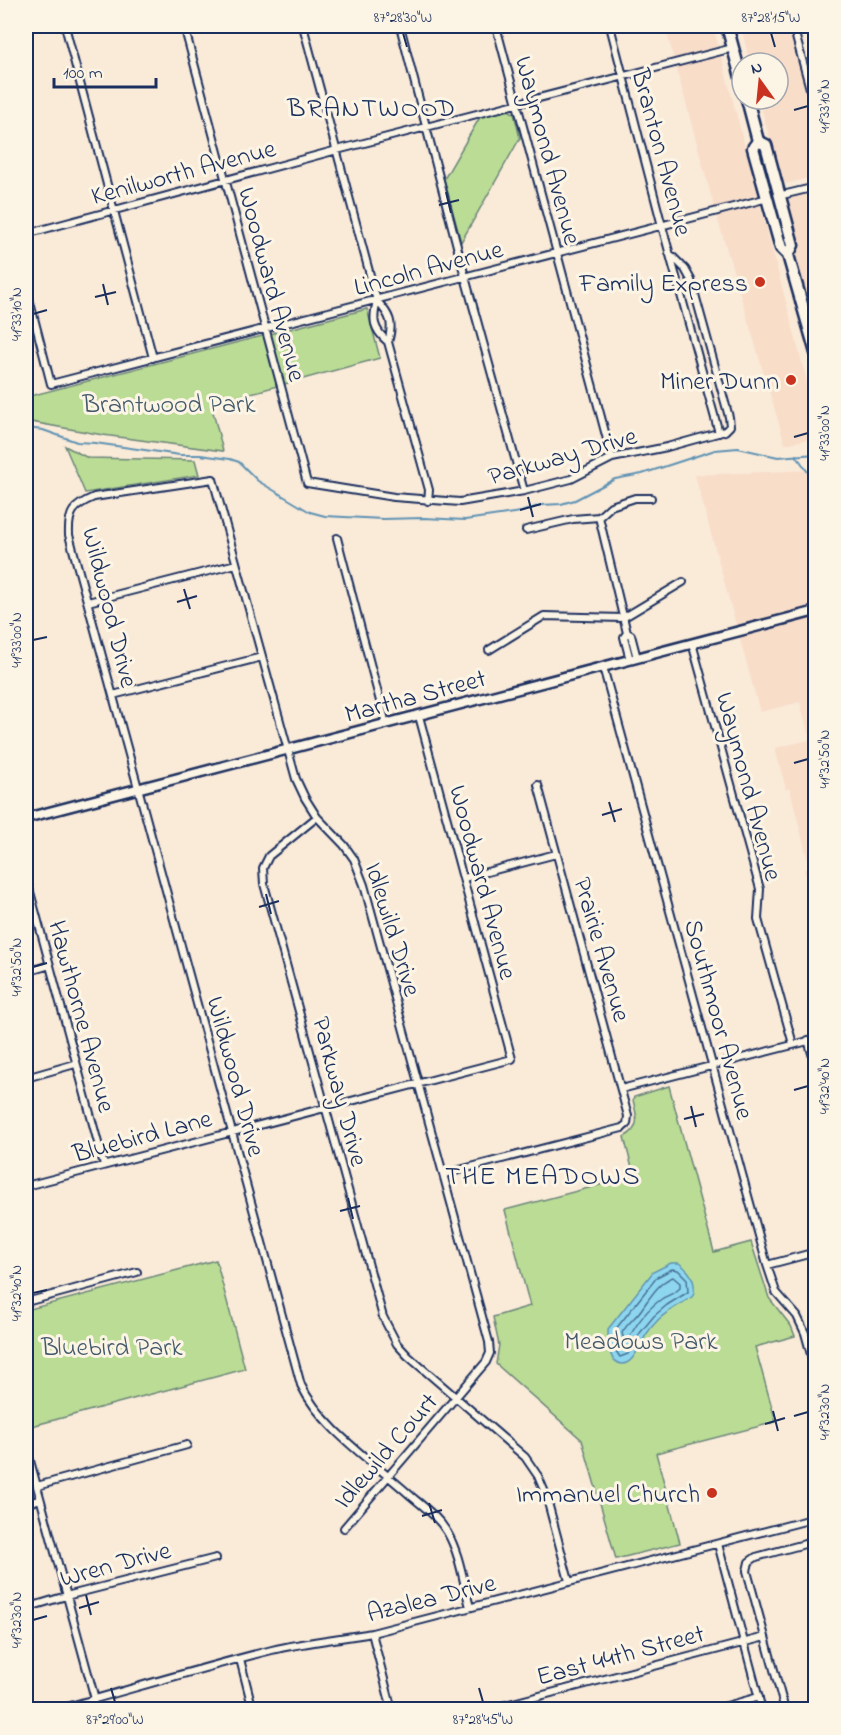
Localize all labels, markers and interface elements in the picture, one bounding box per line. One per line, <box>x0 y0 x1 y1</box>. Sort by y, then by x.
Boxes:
text: 87°28'30"W <box>374 7 432 29</box>
text: 87°28'15"W <box>742 7 800 29</box>
scale bar <box>54 51 156 89</box>
north arrow <box>730 51 790 111</box>
street label: Waymond Avenue <box>503 52 590 250</box>
text: N <box>748 55 765 81</box>
text: 100 m <box>63 61 103 87</box>
street label: Branton Avenue <box>619 64 701 241</box>
text: 41°33'10"N <box>814 79 836 133</box>
district label: BRANTWOOD <box>286 90 457 129</box>
street label: Kenilworth Avenue <box>87 131 281 217</box>
street label: Woodward Avenue <box>226 183 314 387</box>
street label: Lincoln Avenue <box>350 232 508 308</box>
place label: Family Express <box>578 266 748 304</box>
marker: Family Express <box>753 275 767 289</box>
text: 41°33'10"N <box>6 287 28 341</box>
place label: Miner Dunn <box>660 364 779 402</box>
marker: Miner Dunn <box>784 373 798 387</box>
park label: Brantwood Park <box>81 387 256 425</box>
text: 41°33'00"N <box>814 405 836 461</box>
street label: Parkway Drive <box>484 418 642 497</box>
street label: Wildwood Drive <box>70 523 146 692</box>
text: 41°33'00"N <box>6 612 28 668</box>
street label: Martha Street <box>341 661 491 735</box>
street label: Waymond Avenue <box>704 688 791 886</box>
text: 41°32'50"N <box>814 730 836 788</box>
street label: Woodward Avenue <box>437 781 525 985</box>
street label: Idlewild Drive <box>353 858 430 1002</box>
street label: Prairie Avenue <box>561 873 639 1027</box>
street label: Hawthorne Avenue <box>36 916 124 1117</box>
street label: Southmoor Avenue <box>672 916 762 1124</box>
text: 41°32'50"N <box>6 938 28 996</box>
street label: Wildwood Drive <box>194 992 274 1161</box>
street label: Parkway Drive <box>300 1013 376 1171</box>
text: 41°32'40"N <box>814 1058 836 1114</box>
street label: Bluebird Lane <box>68 1101 217 1175</box>
district label: THE MEADOWS <box>445 1158 641 1197</box>
text: 41°32'40"N <box>6 1265 28 1321</box>
park label: Meadows Park <box>564 1324 718 1362</box>
park label: Bluebird Park <box>40 1330 183 1368</box>
text: 41°32'30"N <box>814 1384 836 1440</box>
street label: Idlewild Court <box>326 1385 449 1519</box>
place label: Immanuel Church <box>516 1477 700 1515</box>
marker: Immanuel Church <box>705 1486 719 1500</box>
street label: Wren Drive <box>56 1533 176 1599</box>
street label: Azalea Drive <box>363 1565 501 1634</box>
text: 41°32'30"N <box>6 1592 28 1648</box>
street label: East 44th Street <box>532 1616 709 1698</box>
text: 87°29'00"W <box>86 1709 144 1731</box>
text: 87°28'45"W <box>453 1709 513 1731</box>

